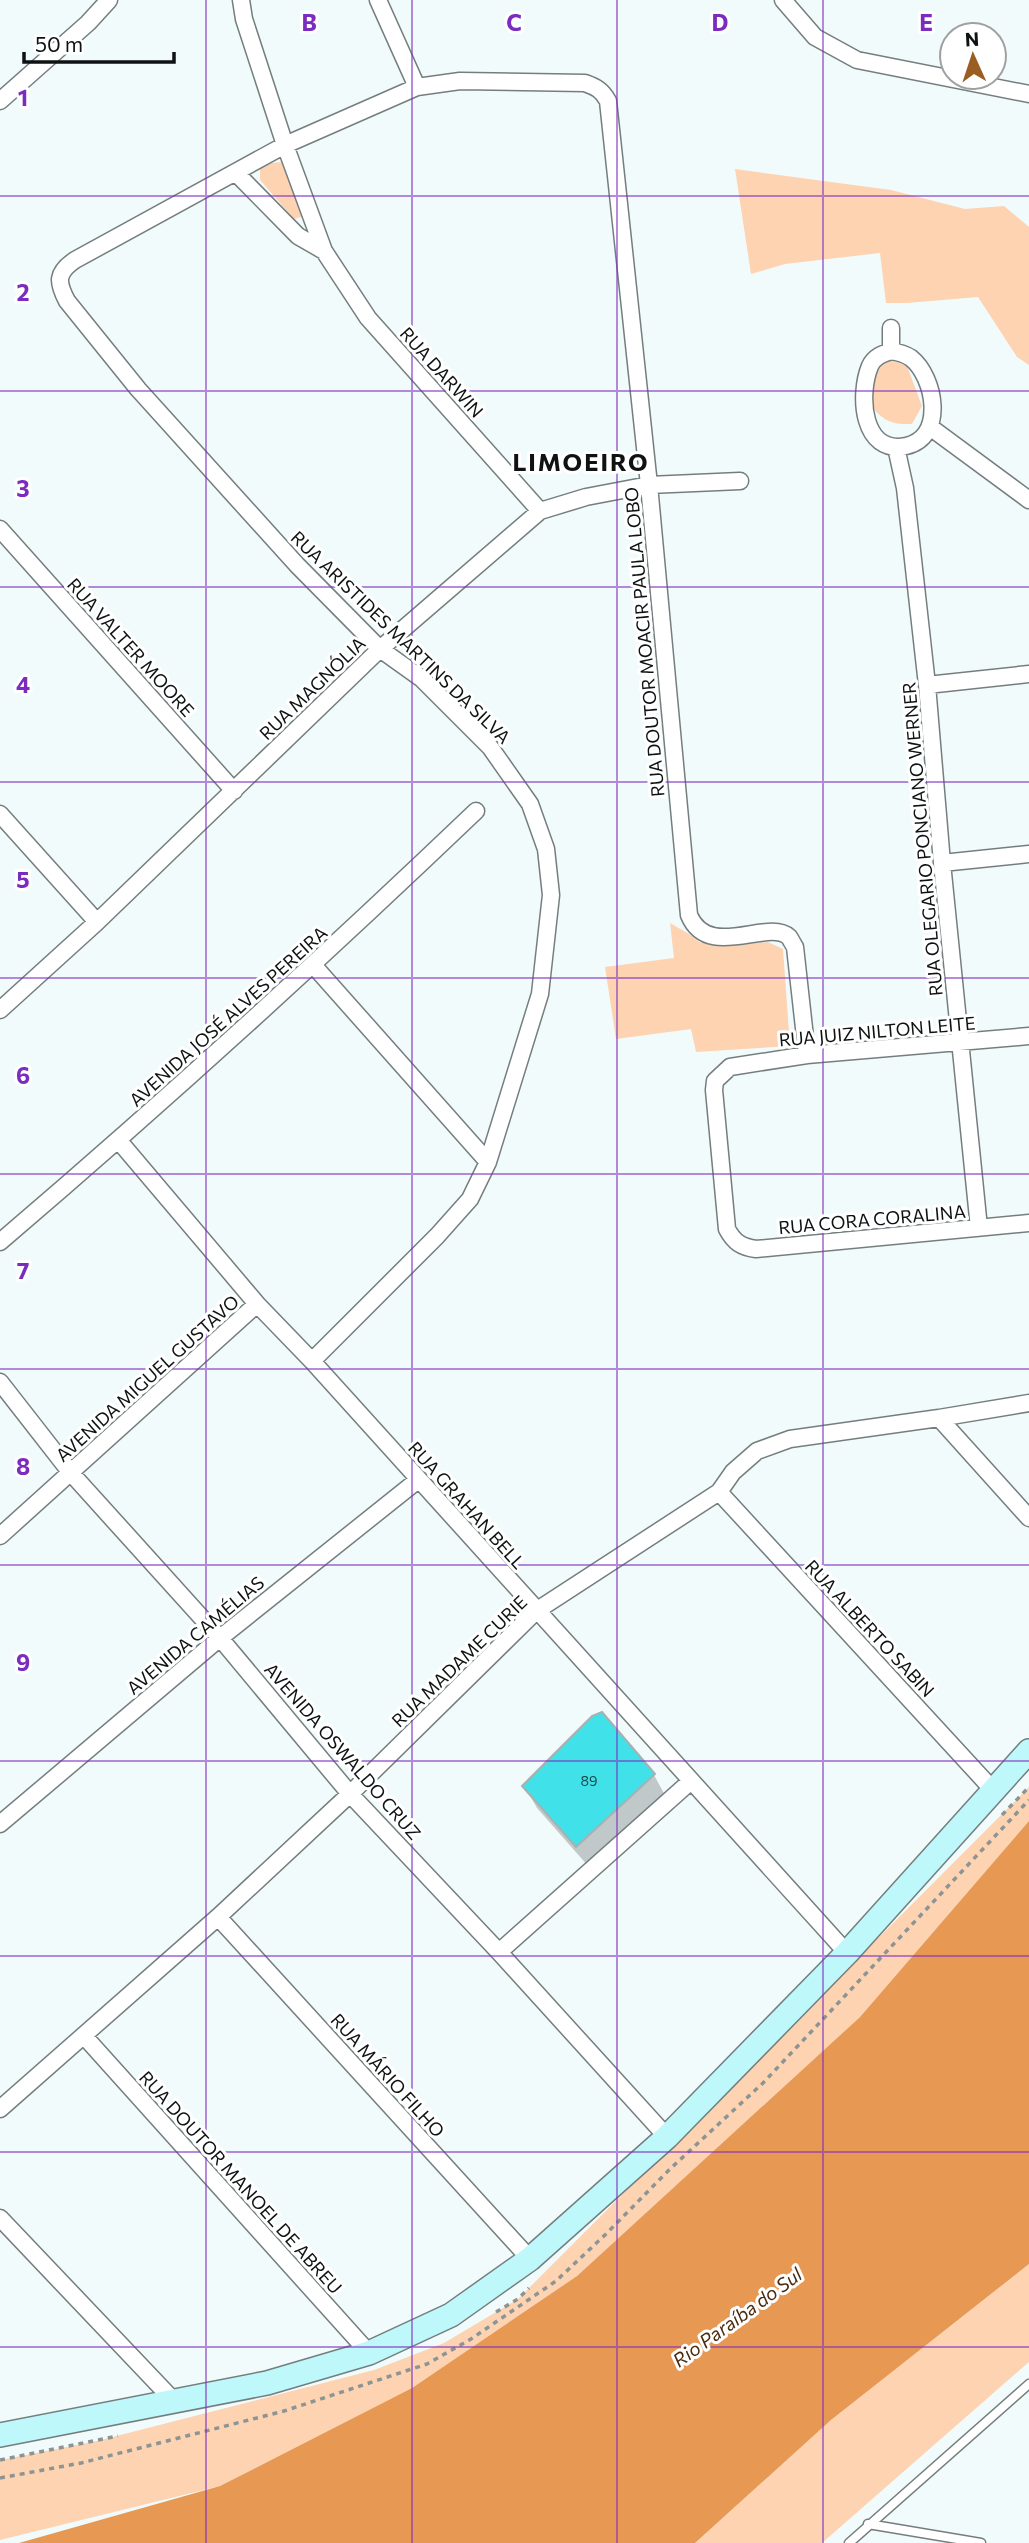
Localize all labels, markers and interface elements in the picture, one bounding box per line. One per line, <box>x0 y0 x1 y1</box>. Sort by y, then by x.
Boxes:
text: B <box>301 8 317 36</box>
text: C <box>506 8 522 36</box>
text: D <box>712 8 729 36</box>
text: E <box>919 8 933 36</box>
scale bar <box>24 21 175 65</box>
north arrow <box>938 21 1008 91</box>
text: N <box>964 27 980 50</box>
text: 50 m <box>35 31 83 56</box>
text: 1 <box>18 83 28 111</box>
text: 2 <box>16 278 30 306</box>
street label: RUA DARWIN <box>396 322 488 422</box>
district label: LIMOEIRO <box>512 447 650 476</box>
text: 3 <box>16 474 30 502</box>
street label: RUA DOUTOR MOACIR PAULA LOBO <box>619 486 669 798</box>
street label: RUA ARISTIDES MARTINS DA SILVA <box>287 526 515 748</box>
street label: RUA VALTER MOORE <box>63 573 199 721</box>
street label: RUA MAGNÓLIA <box>255 632 369 744</box>
text: 4 <box>16 670 30 698</box>
street label: RUA OLEGARIO PONCIANO WERNER <box>897 681 947 997</box>
text: 5 <box>16 865 30 893</box>
street label: AVENIDA JOSÉ ALVES PEREIRA <box>125 921 331 1111</box>
street label: RUA JUIZ NILTON LEITE <box>778 1011 976 1051</box>
text: 6 <box>16 1061 30 1089</box>
street label: RUA CORA CORALINA <box>777 1200 967 1238</box>
text: 7 <box>17 1256 29 1284</box>
street label: AVENIDA MIGUEL GUSTAVO <box>51 1290 243 1466</box>
street label: RUA GRAHAN BELL <box>404 1437 530 1573</box>
text: 8 <box>16 1452 30 1480</box>
street label: RUA ALBERTO SABIN <box>801 1555 939 1701</box>
street label: AVENIDA CAMÉLIAS <box>122 1571 268 1699</box>
street label: RUA MADAME CURIE <box>387 1591 531 1731</box>
text: 9 <box>16 1648 30 1676</box>
street label: AVENIDA OSWALDO CRUZ <box>260 1658 426 1844</box>
house number: 89 <box>581 1772 598 1789</box>
street label: RUA MÁRIO FILHO <box>327 2009 449 2141</box>
street label: RUA DOUTOR MANOEL DE ABREU <box>135 2066 347 2298</box>
water label: Rio Paraíba do Sul <box>668 2262 807 2372</box>

